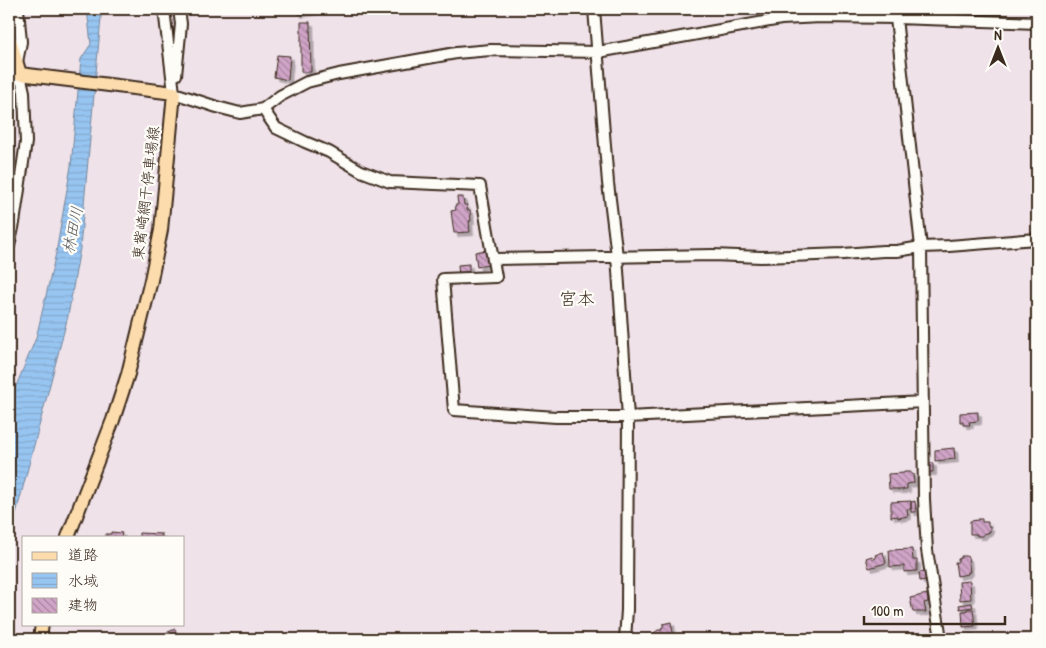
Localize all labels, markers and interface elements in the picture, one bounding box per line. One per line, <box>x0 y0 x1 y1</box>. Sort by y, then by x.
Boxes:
north arrow <box>974 22 1024 72</box>
text: N <box>994 25 1002 44</box>
street label: 東觜崎網干停車場線 <box>127 125 164 261</box>
water label: 林田川 <box>56 204 88 256</box>
district label: 宮本 <box>559 286 595 311</box>
legend <box>22 536 185 626</box>
text: 道路 <box>68 544 98 565</box>
text: 水域 <box>68 570 98 591</box>
scale bar <box>864 593 1005 625</box>
text: 建物 <box>68 594 98 615</box>
text: 100 m <box>871 600 904 621</box>

